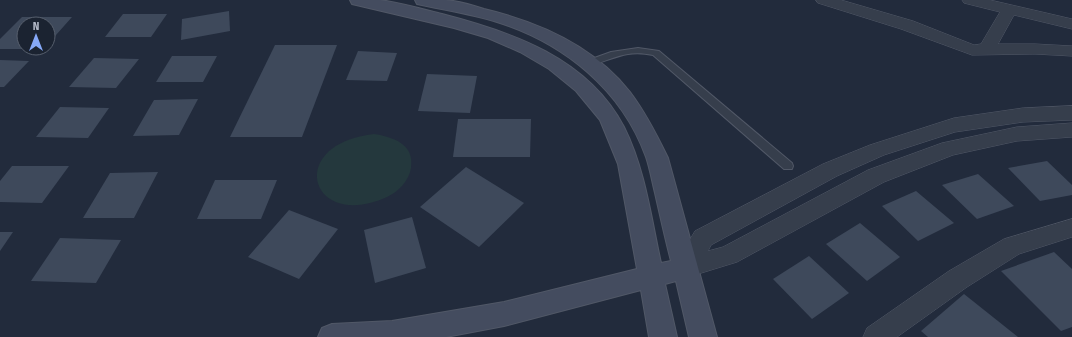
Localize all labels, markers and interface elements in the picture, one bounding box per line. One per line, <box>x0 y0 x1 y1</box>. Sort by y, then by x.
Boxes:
north arrow <box>16 16 56 56</box>
text: N <box>33 20 39 33</box>

